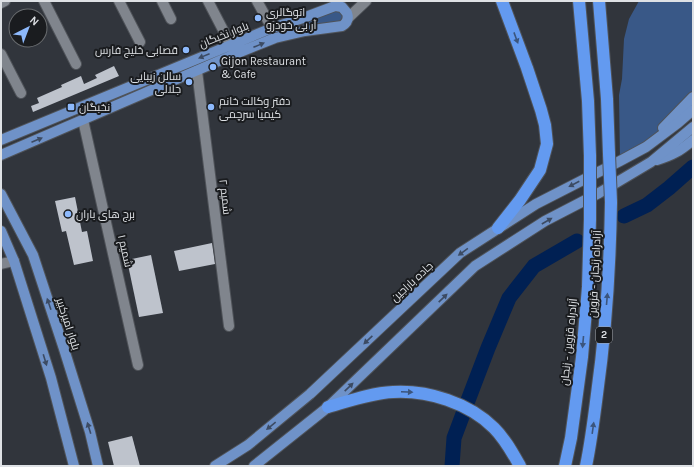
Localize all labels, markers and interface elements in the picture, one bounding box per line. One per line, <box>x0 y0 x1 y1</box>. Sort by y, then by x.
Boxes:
place label: اتوگالری آر بی خودرو <box>266 6 316 32</box>
north arrow <box>8 8 48 48</box>
text: N <box>27 13 42 28</box>
marker: اتوگالری آر بی خودرو <box>253 13 263 23</box>
street label: بلوار نخبگان <box>197 19 251 51</box>
one-way arrow <box>513 32 519 44</box>
one-way arrow <box>254 41 266 47</box>
place label: قصابی خلیج فارس <box>95 44 178 58</box>
marker: قصابی خلیج فارس <box>181 45 191 55</box>
one-way arrow <box>199 53 210 59</box>
place label: Gijon Restaurant & Cafe <box>221 55 306 81</box>
marker: Gijon Restaurant & Cafe <box>208 62 218 72</box>
place label: سالن زیبایی جلالی <box>130 70 181 96</box>
marker: سالن زیبایی جلالی <box>184 77 194 87</box>
place label: دفتر وکالت خانم کیمیا سرچمی <box>219 95 290 121</box>
place label: نخبگان <box>79 101 110 114</box>
marker: نخبگان <box>66 102 76 112</box>
marker: دفتر وکالت خانم کیمیا سرچمی <box>206 102 216 112</box>
one-way arrow <box>31 137 42 143</box>
street label: شمیم ۲ <box>215 179 234 216</box>
one-way arrow <box>568 181 580 187</box>
place label: برج های باران <box>76 208 135 222</box>
marker: برج های باران <box>63 209 73 219</box>
one-way arrow <box>541 217 553 224</box>
street label: آزادراه زنجان - قزوین <box>586 230 604 318</box>
street label: شمیم ۱ <box>114 233 135 269</box>
one-way arrow <box>458 248 468 256</box>
street label: جاده باراجین <box>388 259 436 305</box>
one-way arrow <box>604 292 611 305</box>
one-way arrow <box>438 293 448 302</box>
street label: بلوار امیرکبیر <box>53 295 83 352</box>
one-way arrow <box>46 298 52 310</box>
street label: آزادراه قزوین - زنجان <box>558 298 580 386</box>
road number: 2 <box>596 327 612 343</box>
one-way arrow <box>363 335 373 345</box>
one-way arrow <box>580 336 587 348</box>
one-way arrow <box>42 355 48 367</box>
one-way arrow <box>344 383 354 392</box>
one-way arrow <box>401 389 413 396</box>
one-way arrow <box>86 422 92 434</box>
one-way arrow <box>265 422 276 431</box>
one-way arrow <box>590 422 596 434</box>

